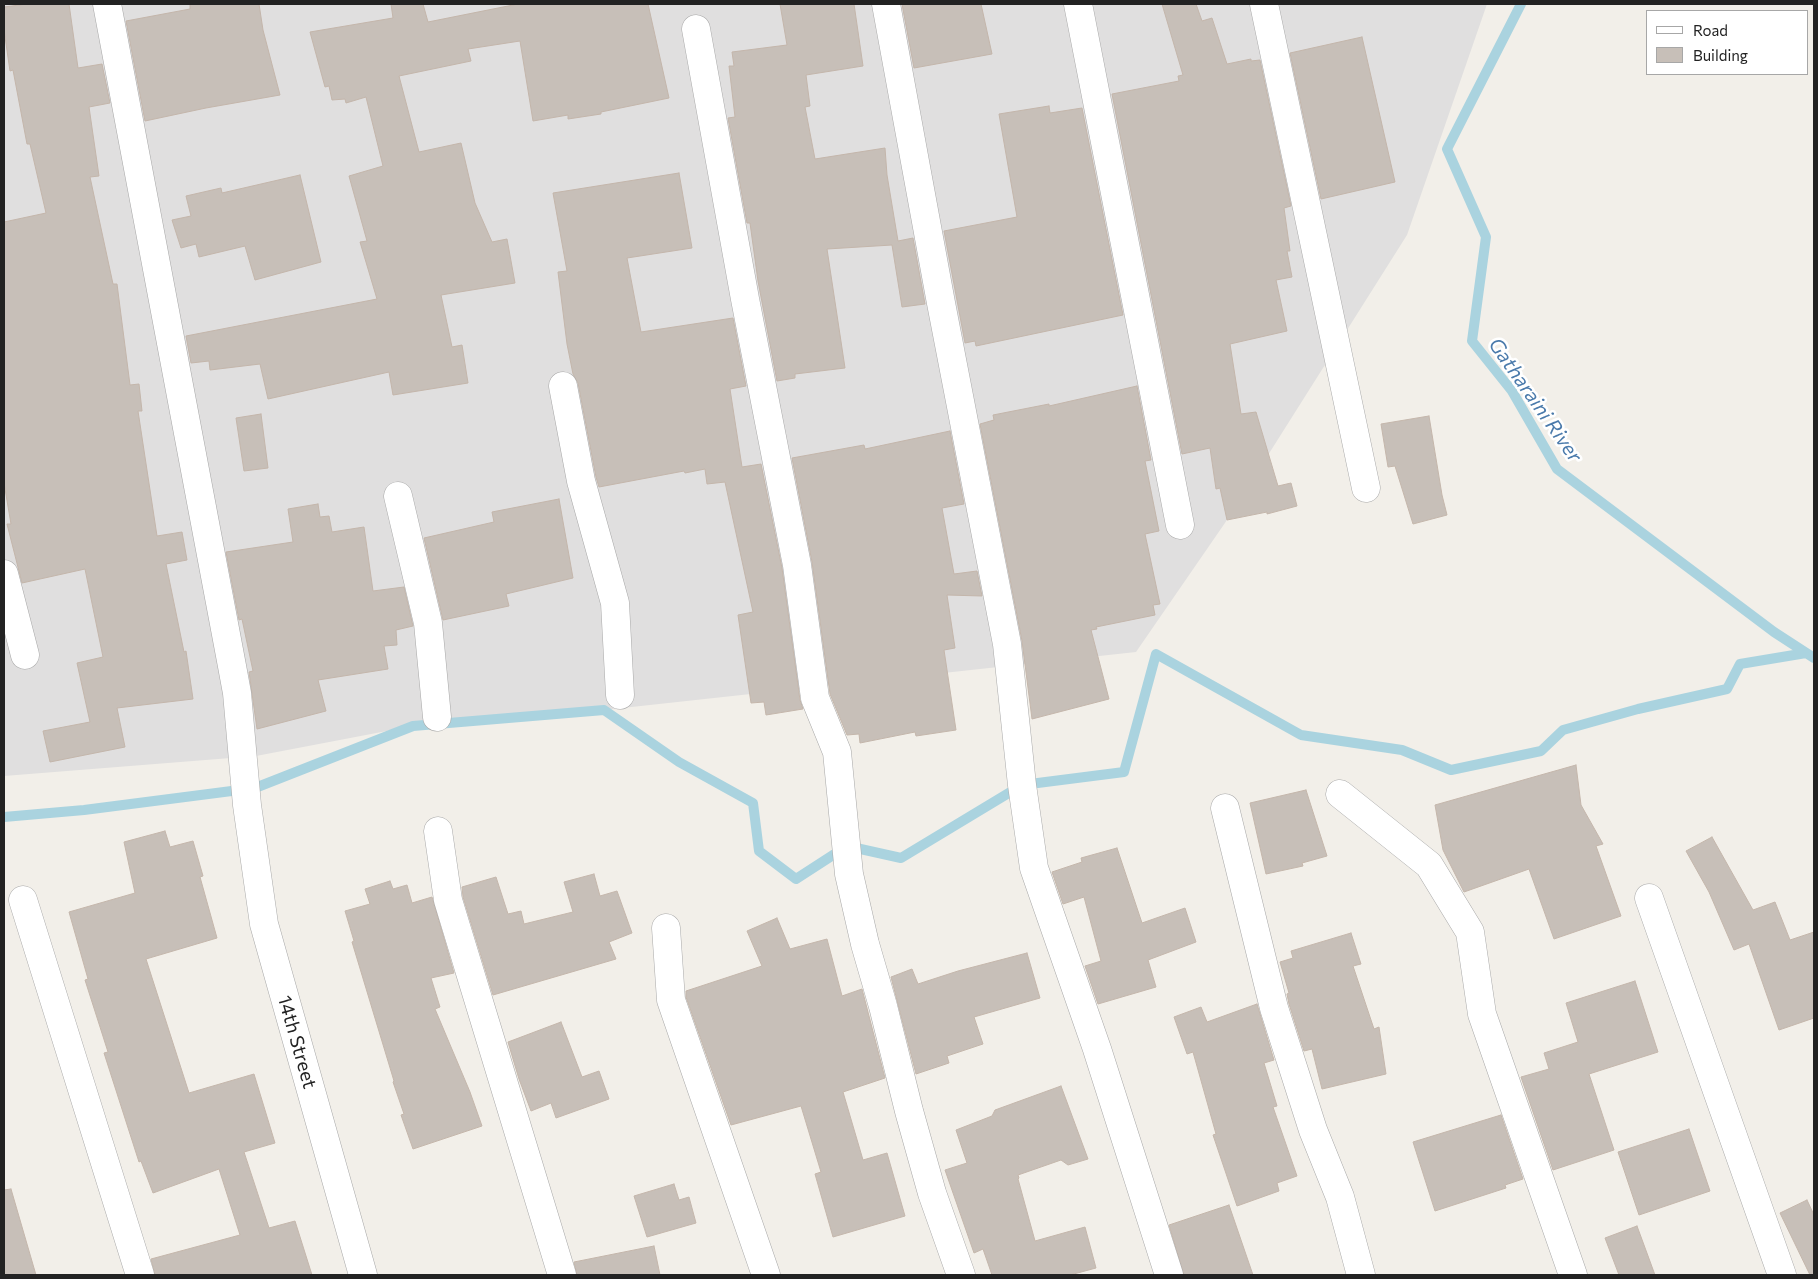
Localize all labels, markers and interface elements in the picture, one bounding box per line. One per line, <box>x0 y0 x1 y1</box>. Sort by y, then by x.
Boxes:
legend <box>1646 10 1808 75</box>
text: Road <box>1693 21 1728 39</box>
text: Building <box>1693 46 1748 64</box>
water label: Gatharaini River <box>1483 333 1587 467</box>
street label: 14th Street <box>273 993 321 1091</box>

